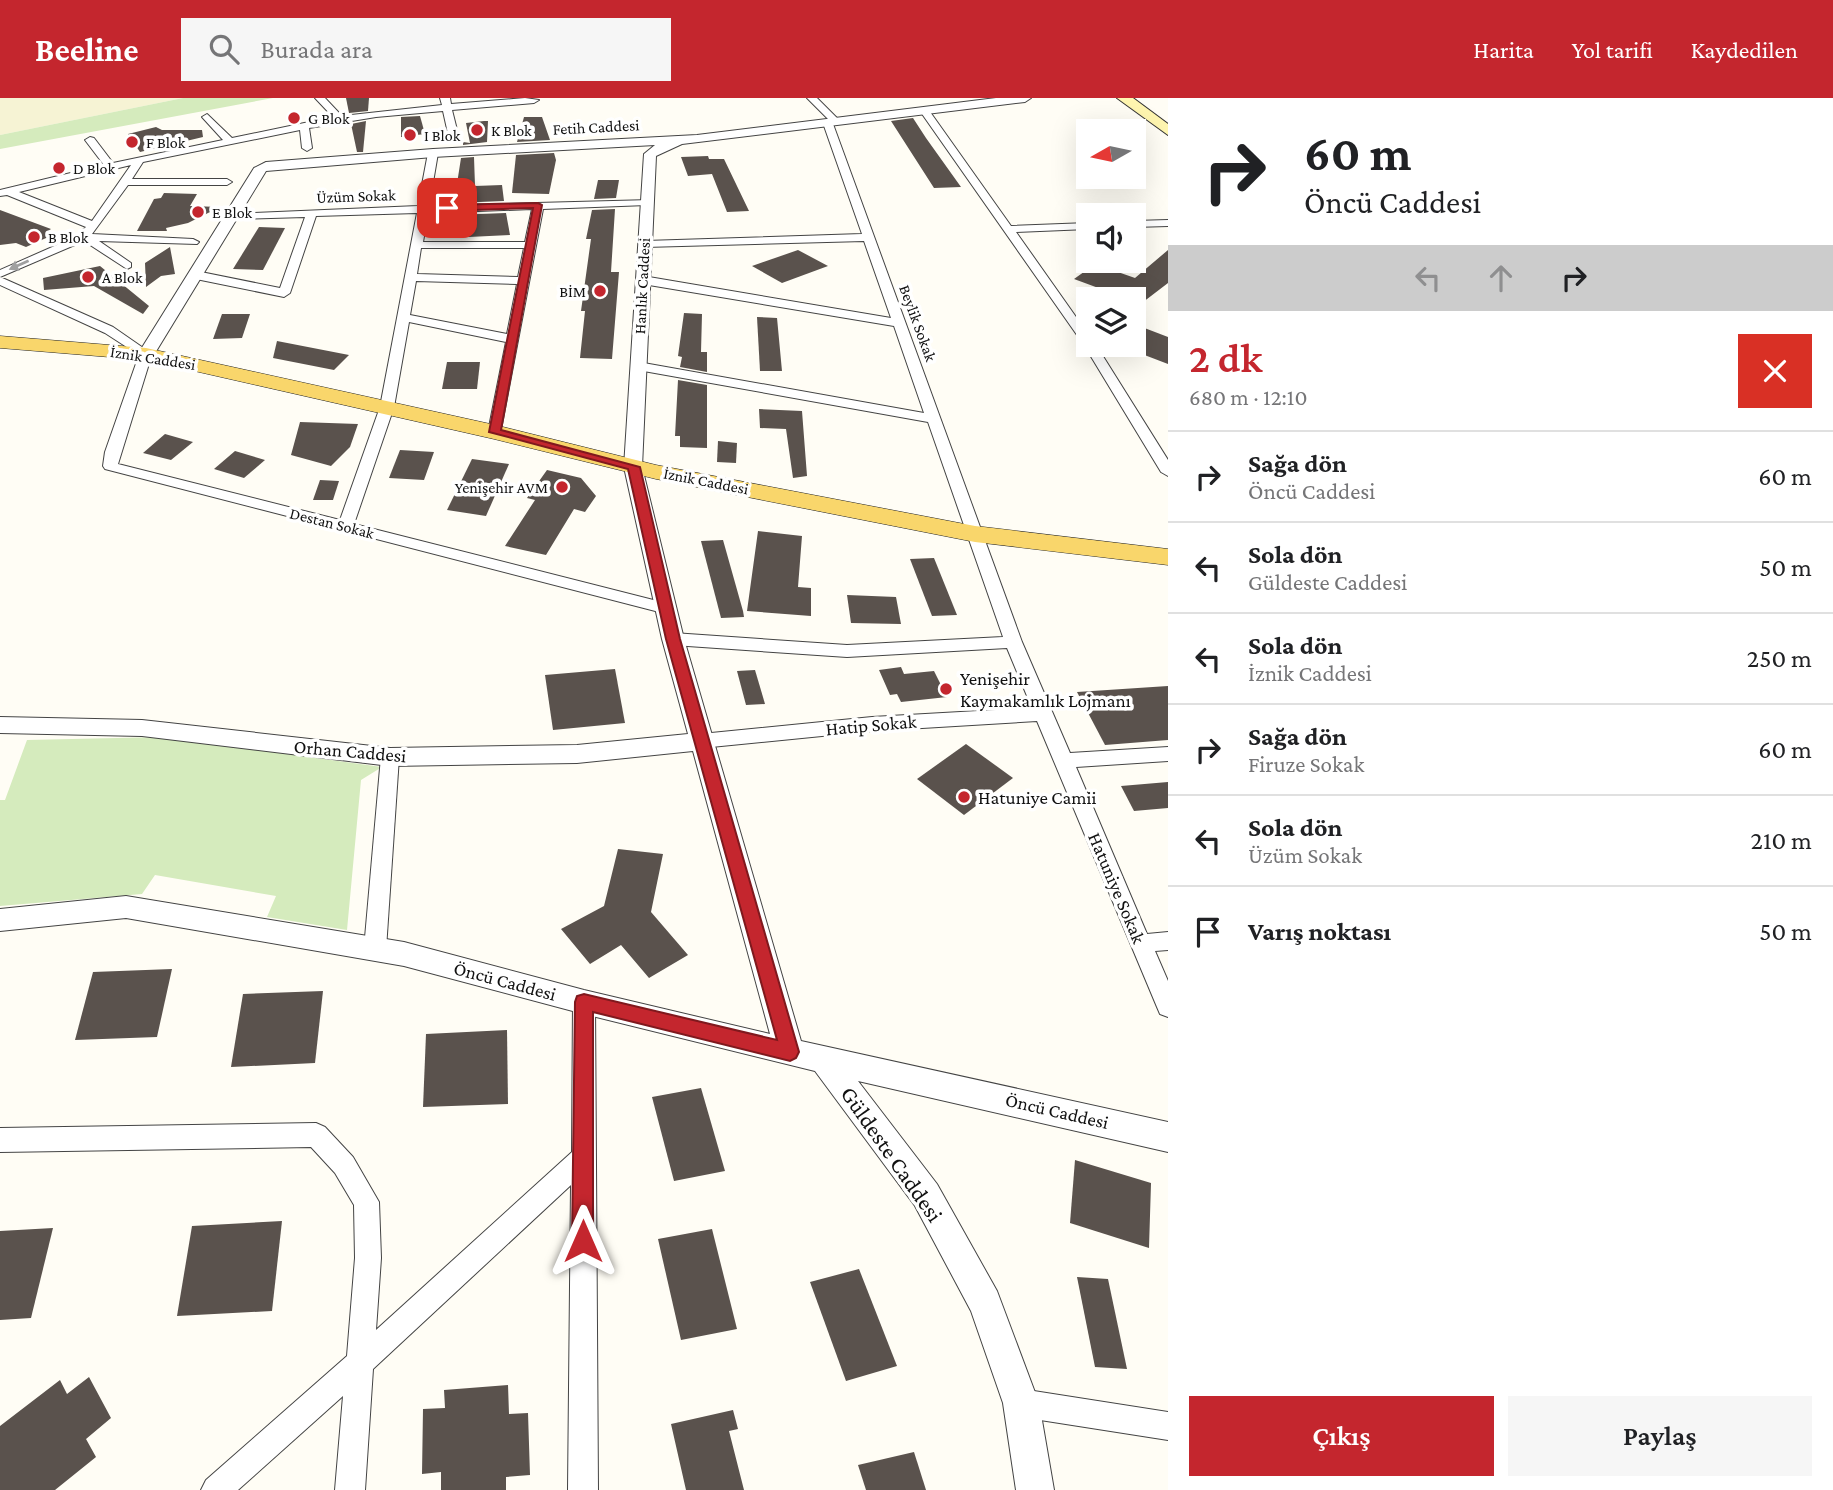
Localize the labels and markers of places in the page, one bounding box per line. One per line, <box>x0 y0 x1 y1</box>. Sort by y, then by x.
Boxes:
marker: G Blok <box>286 110 302 126</box>
place label: G Blok <box>308 110 350 127</box>
marker: K Blok <box>469 122 485 138</box>
place label: K Blok <box>491 122 532 139</box>
marker: I Blok <box>402 127 418 143</box>
place label: I Blok <box>424 127 461 144</box>
marker: F Blok <box>124 134 140 150</box>
place label: F Blok <box>146 134 186 151</box>
marker: D Blok <box>51 160 67 176</box>
place label: D Blok <box>73 160 116 177</box>
pin <box>417 178 477 238</box>
marker: E Blok <box>190 204 206 220</box>
place label: E Blok <box>212 204 253 221</box>
marker: B Blok <box>26 229 42 245</box>
place label: B Blok <box>48 229 89 246</box>
marker: A Blok <box>80 269 96 285</box>
place label: A Blok <box>102 269 143 286</box>
place label: BİM <box>559 283 586 300</box>
marker: BİM <box>592 283 608 299</box>
place label: Yenişehir AVM <box>455 479 548 497</box>
marker: Yenişehir AVM <box>554 479 570 495</box>
place label: Yenişehir Kaymakamlık Lojmanı <box>960 668 1131 712</box>
marker: Yenişehir Kaymakamlık Lojmanı <box>938 681 954 697</box>
place label: Hatuniye Camii <box>978 787 1096 808</box>
marker: Hatuniye Camii <box>956 789 972 805</box>

